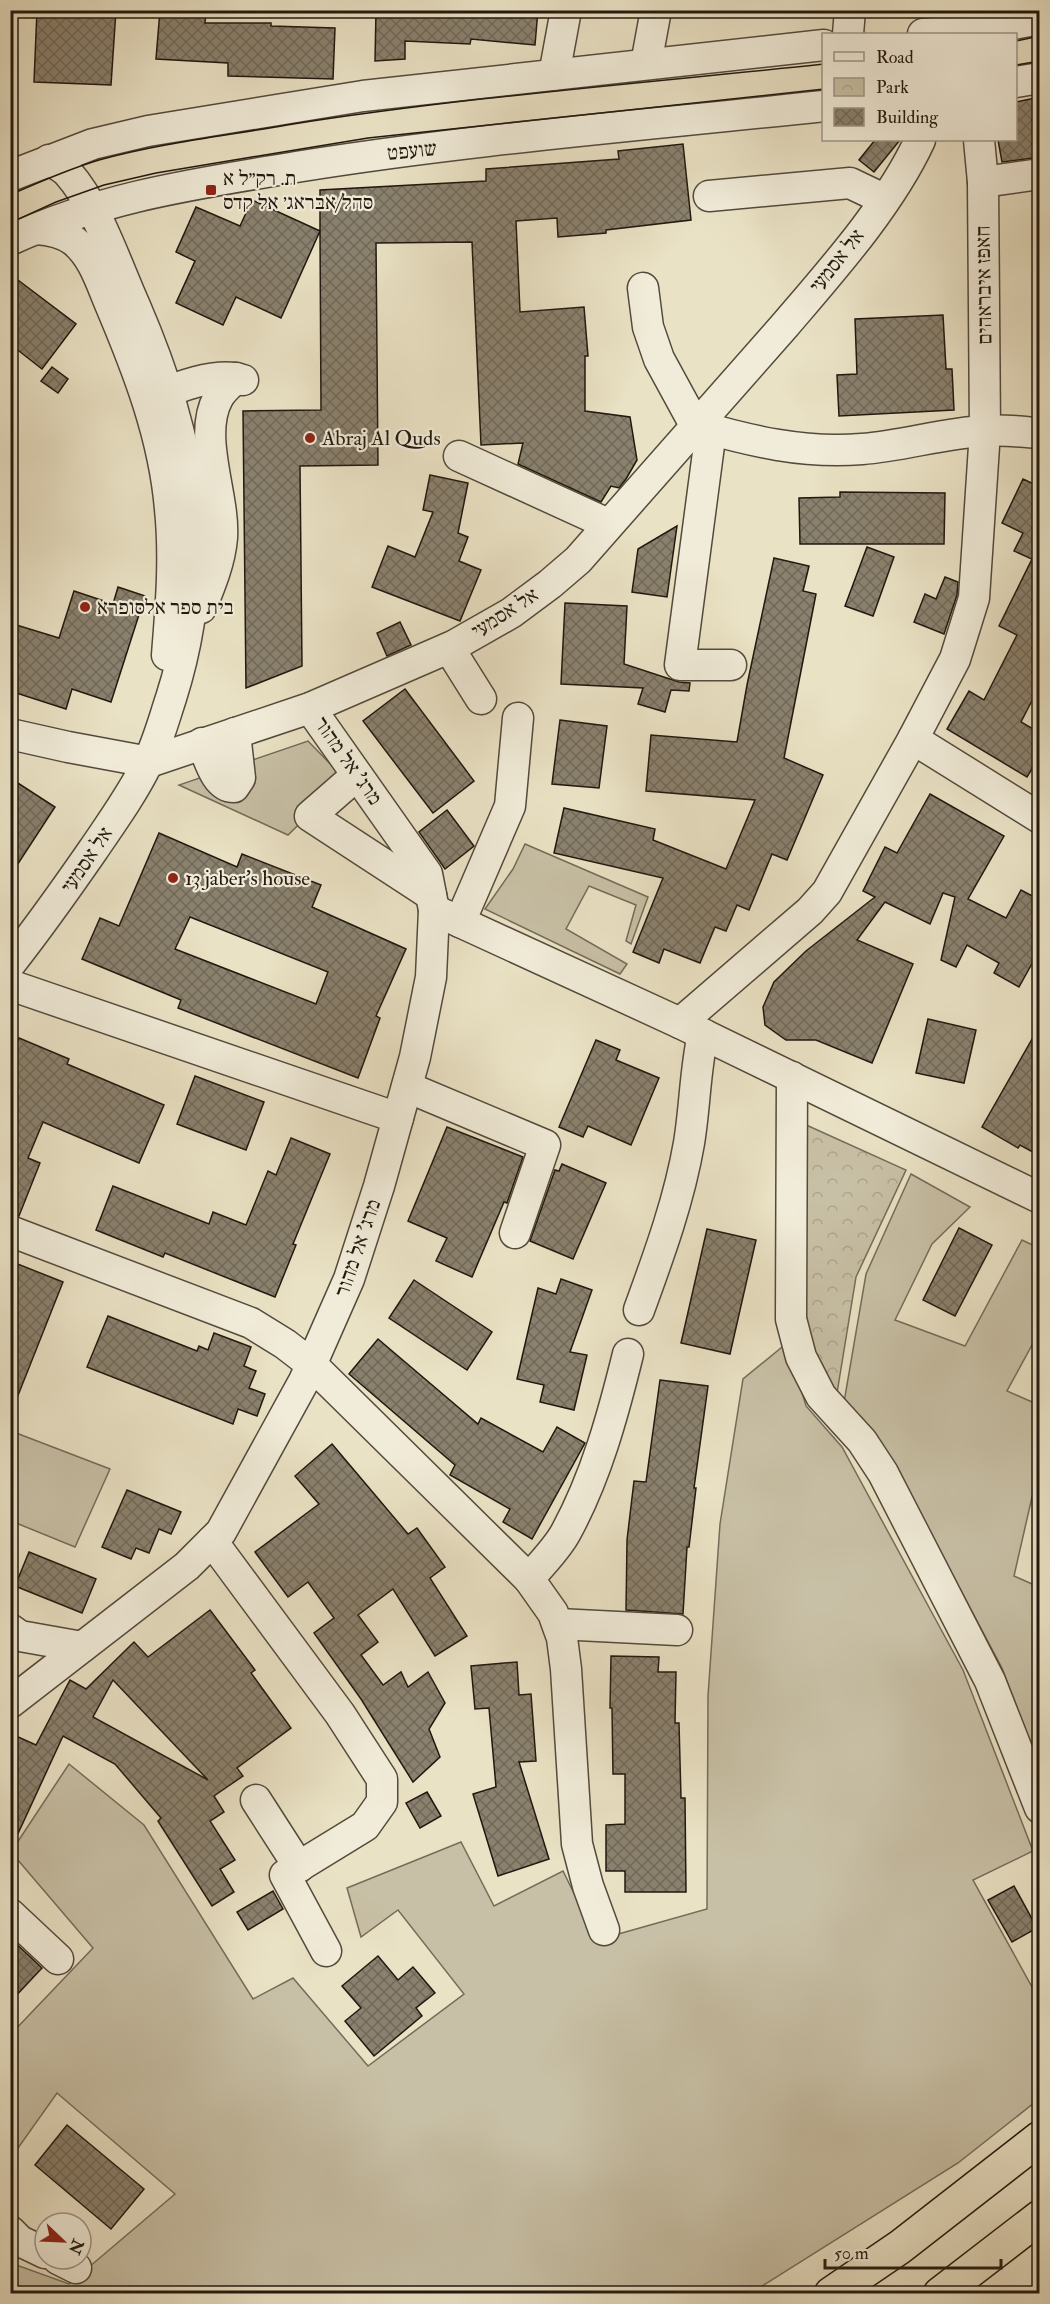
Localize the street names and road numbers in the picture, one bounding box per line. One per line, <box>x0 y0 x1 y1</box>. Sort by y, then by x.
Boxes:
street label: שועפט <box>386 135 438 167</box>
street label: אל אסמעי <box>803 223 871 299</box>
street label: חאפז איבראהים <box>969 225 999 345</box>
street label: אל אסמעי <box>466 581 544 645</box>
street label: מרג' אל מהור <box>308 712 388 810</box>
street label: אל אסמעי <box>55 822 119 898</box>
street label: מרג' אל מהור <box>329 1196 387 1300</box>

